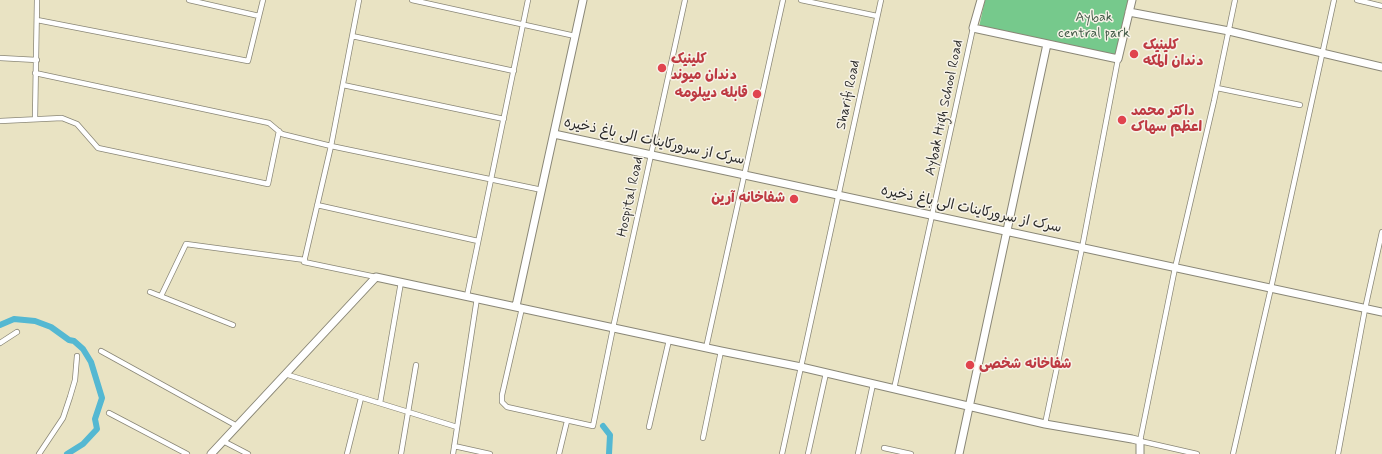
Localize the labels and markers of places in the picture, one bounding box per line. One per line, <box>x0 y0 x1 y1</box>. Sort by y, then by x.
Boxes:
place label: کلینیک دندان المکه <box>1143 38 1203 70</box>
marker: کلینیک دندان المکه <box>1128 48 1140 60</box>
place label: کلینیک دندان میوند <box>671 52 737 84</box>
marker: کلینیک دندان میوند <box>656 62 668 74</box>
place label: قابله دیپلومه <box>675 86 748 102</box>
marker: قابله دیپلومه <box>751 88 763 100</box>
place label: داکتر محمد اعظم سهاک <box>1131 104 1202 136</box>
marker: داکتر محمد اعظم سهاک <box>1116 114 1128 126</box>
place label: شفاخانه آرین <box>711 191 785 207</box>
marker: شفاخانه آرین <box>788 193 800 205</box>
place label: شفاخانه شخصی <box>979 357 1071 373</box>
marker: شفاخانه شخصی <box>964 359 976 371</box>

